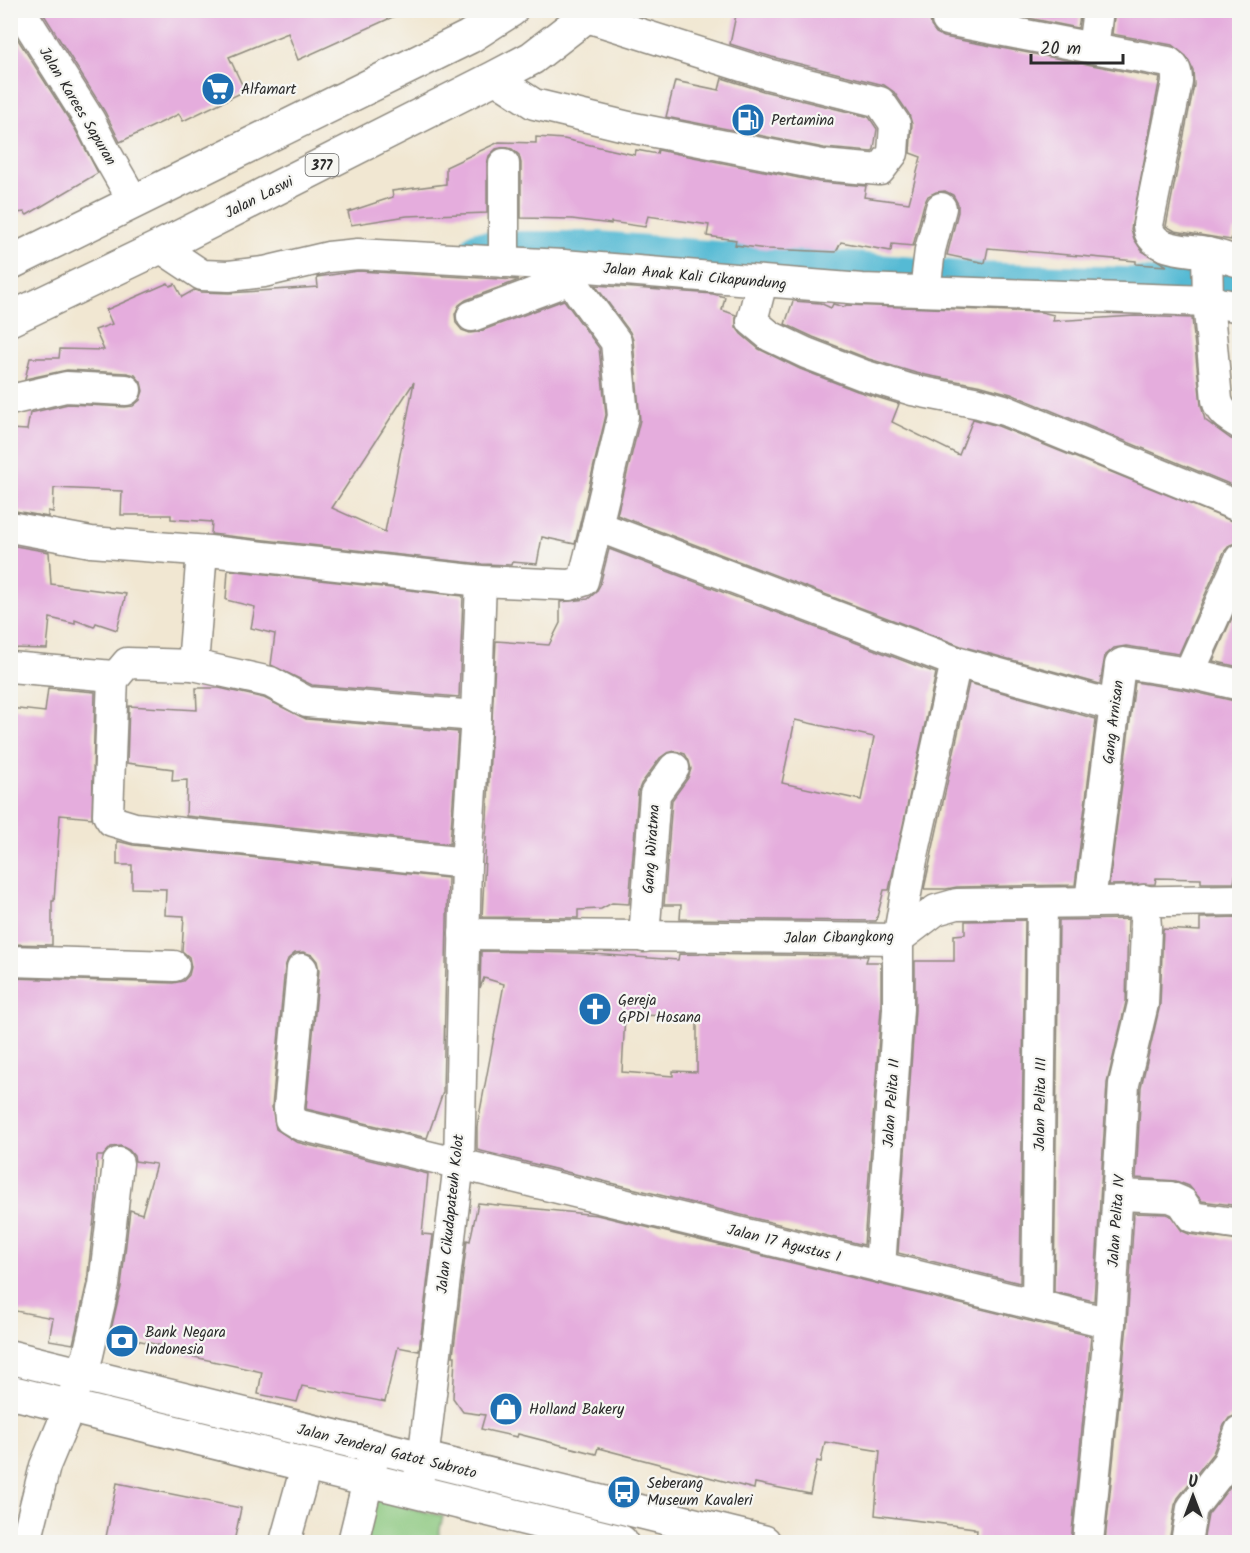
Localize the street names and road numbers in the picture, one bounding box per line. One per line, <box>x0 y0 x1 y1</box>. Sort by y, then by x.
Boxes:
street label: Jalan Karees Sapuran <box>32 43 122 171</box>
road number: 377 <box>306 154 338 176</box>
street label: Jalan Laswi <box>221 170 299 225</box>
street label: Jalan Anak Kali Cikapundung <box>602 257 788 297</box>
street label: Gang Arnisan <box>1097 679 1131 765</box>
street label: Gang Wiratma <box>637 804 667 895</box>
street label: Jalan Cibangkong <box>784 925 894 951</box>
street label: Jalan Pelita II <box>877 1057 907 1148</box>
street label: Jalan Pelita III <box>1028 1057 1054 1151</box>
street label: Jalan Cikudapateuh Kolot <box>431 1133 471 1295</box>
street label: Jalan Pelita IV <box>1102 1173 1132 1268</box>
street label: Jalan 17 Agustus I <box>724 1218 843 1270</box>
street label: Jalan Jenderal Gatot Subroto <box>294 1418 479 1486</box>

